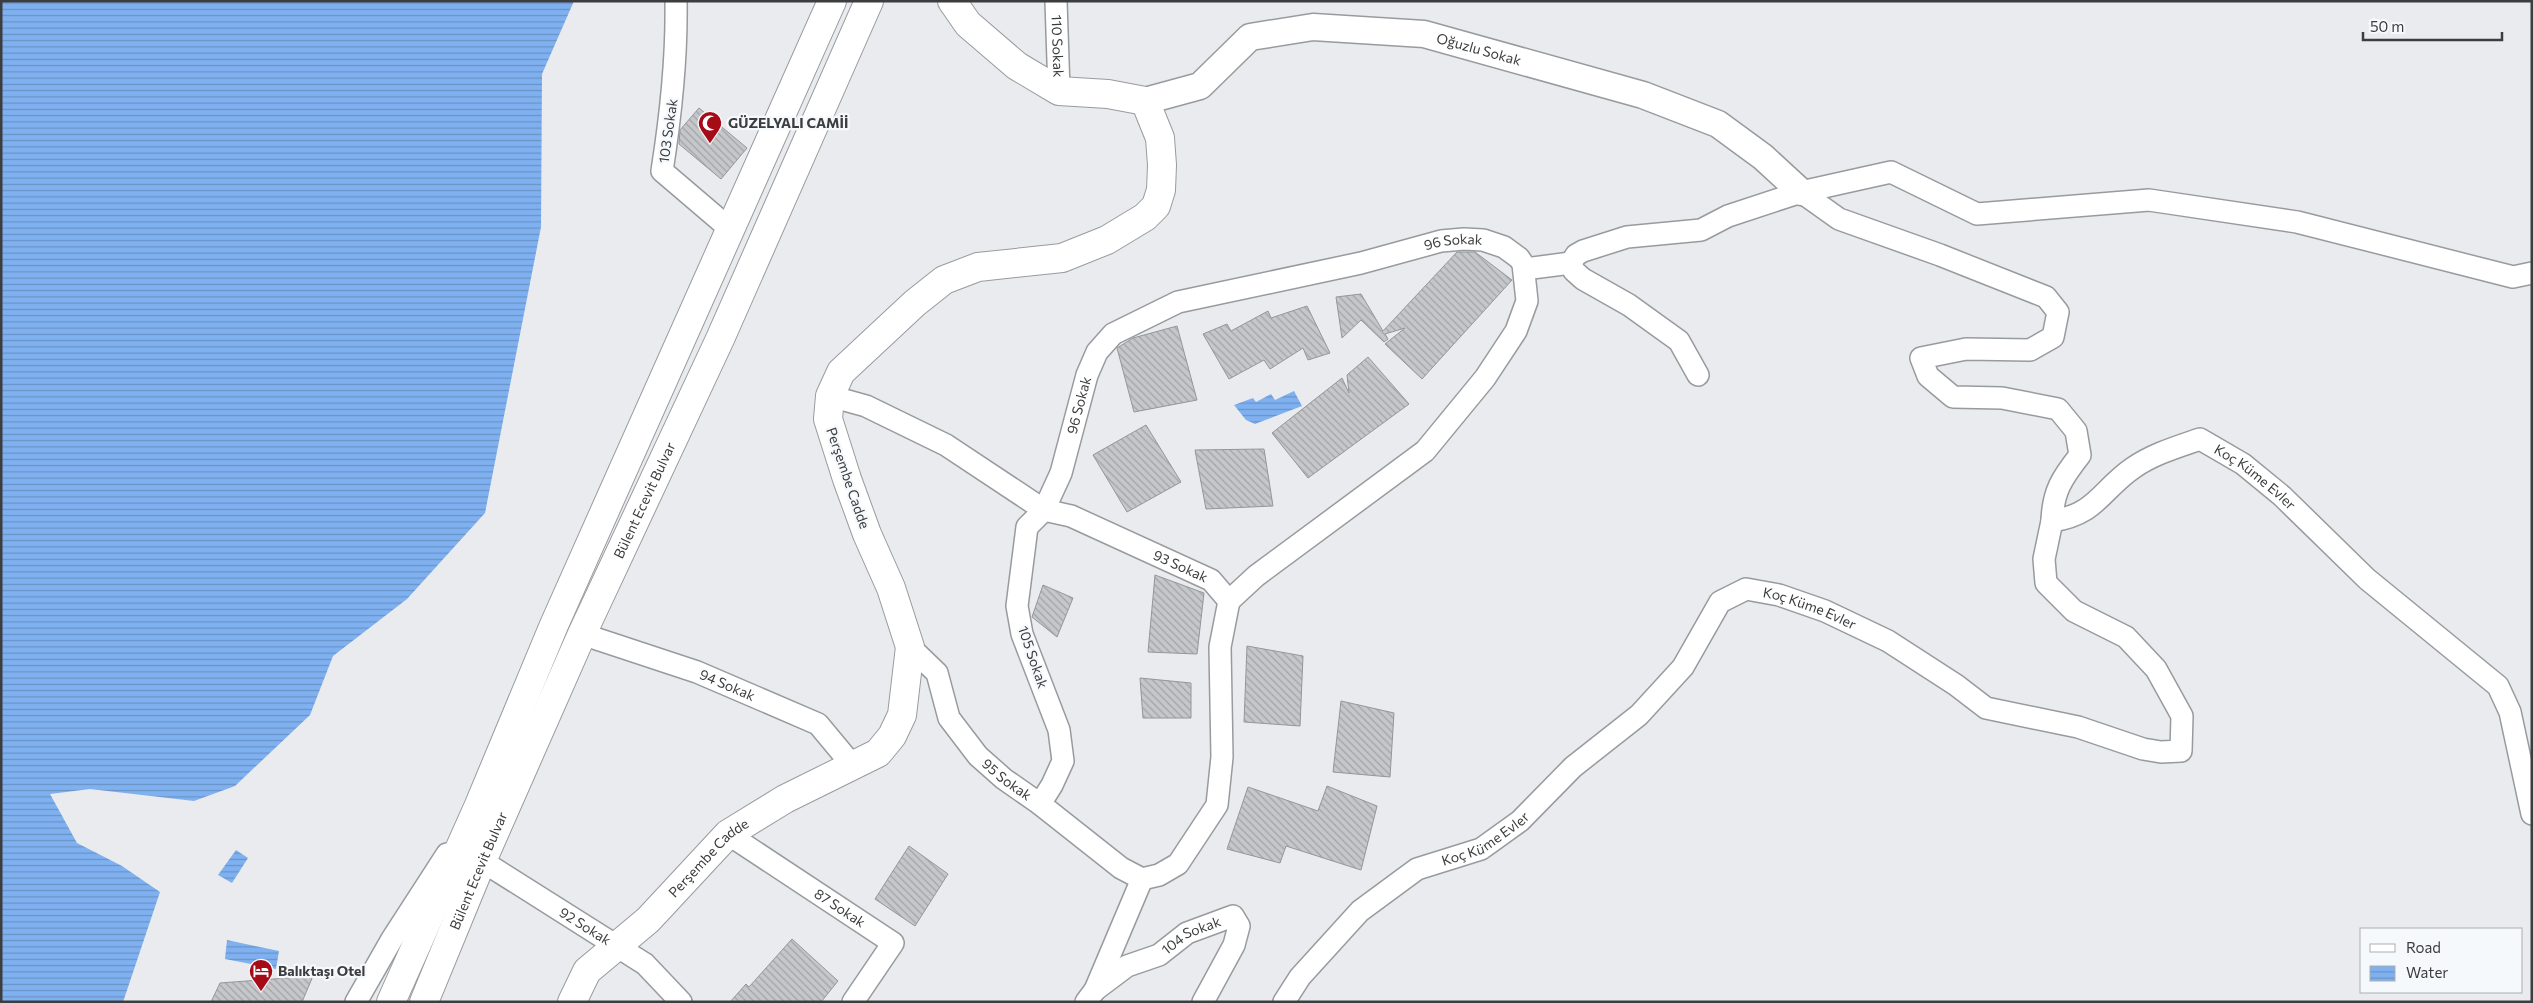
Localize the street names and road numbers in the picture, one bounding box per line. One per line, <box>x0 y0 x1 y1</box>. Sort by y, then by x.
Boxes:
street label: 110 Sokak <box>1048 14 1068 78</box>
street label: Oğuzlu Sokak <box>1435 29 1524 69</box>
street label: 103 Sokak <box>655 97 680 164</box>
street label: 96 Sokak <box>1422 230 1483 253</box>
street label: 96 Sokak <box>1063 374 1094 436</box>
street label: Perşembe Cadde <box>823 425 874 531</box>
street label: Bülent Ecevit Bulvar <box>610 439 679 561</box>
street label: Koç Küme Evler <box>2211 440 2300 513</box>
street label: 93 Sokak <box>1151 546 1211 586</box>
street label: Koç Küme Evler <box>1762 583 1859 633</box>
street label: 105 Sokak <box>1015 623 1052 691</box>
street label: 94 Sokak <box>697 665 758 704</box>
street label: 95 Sokak <box>979 755 1035 804</box>
street label: Koç Küme Evler <box>1439 808 1533 869</box>
street label: Bülent Ecevit Bulvar <box>446 809 511 932</box>
street label: Perşembe Cadde <box>665 814 752 901</box>
street label: 87 Sokak <box>811 884 869 931</box>
street label: 92 Sokak <box>556 903 615 949</box>
street label: 104 Sokak <box>1158 912 1223 958</box>

